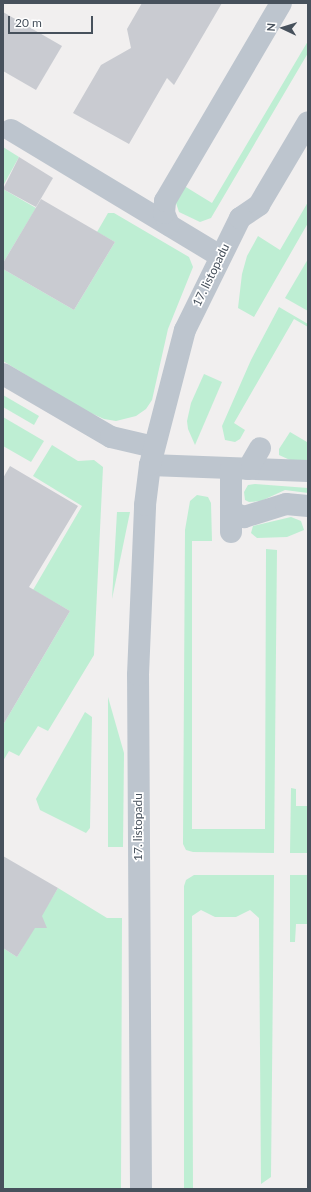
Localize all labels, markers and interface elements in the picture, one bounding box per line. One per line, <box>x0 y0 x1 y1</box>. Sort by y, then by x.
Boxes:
scale bar <box>10 8 95 34</box>
north arrow <box>263 8 303 48</box>
text: 20 m <box>15 15 42 30</box>
text: N <box>264 22 277 32</box>
street label: 17. listopadu <box>190 241 232 309</box>
street label: 17. listopadu <box>131 793 145 861</box>

